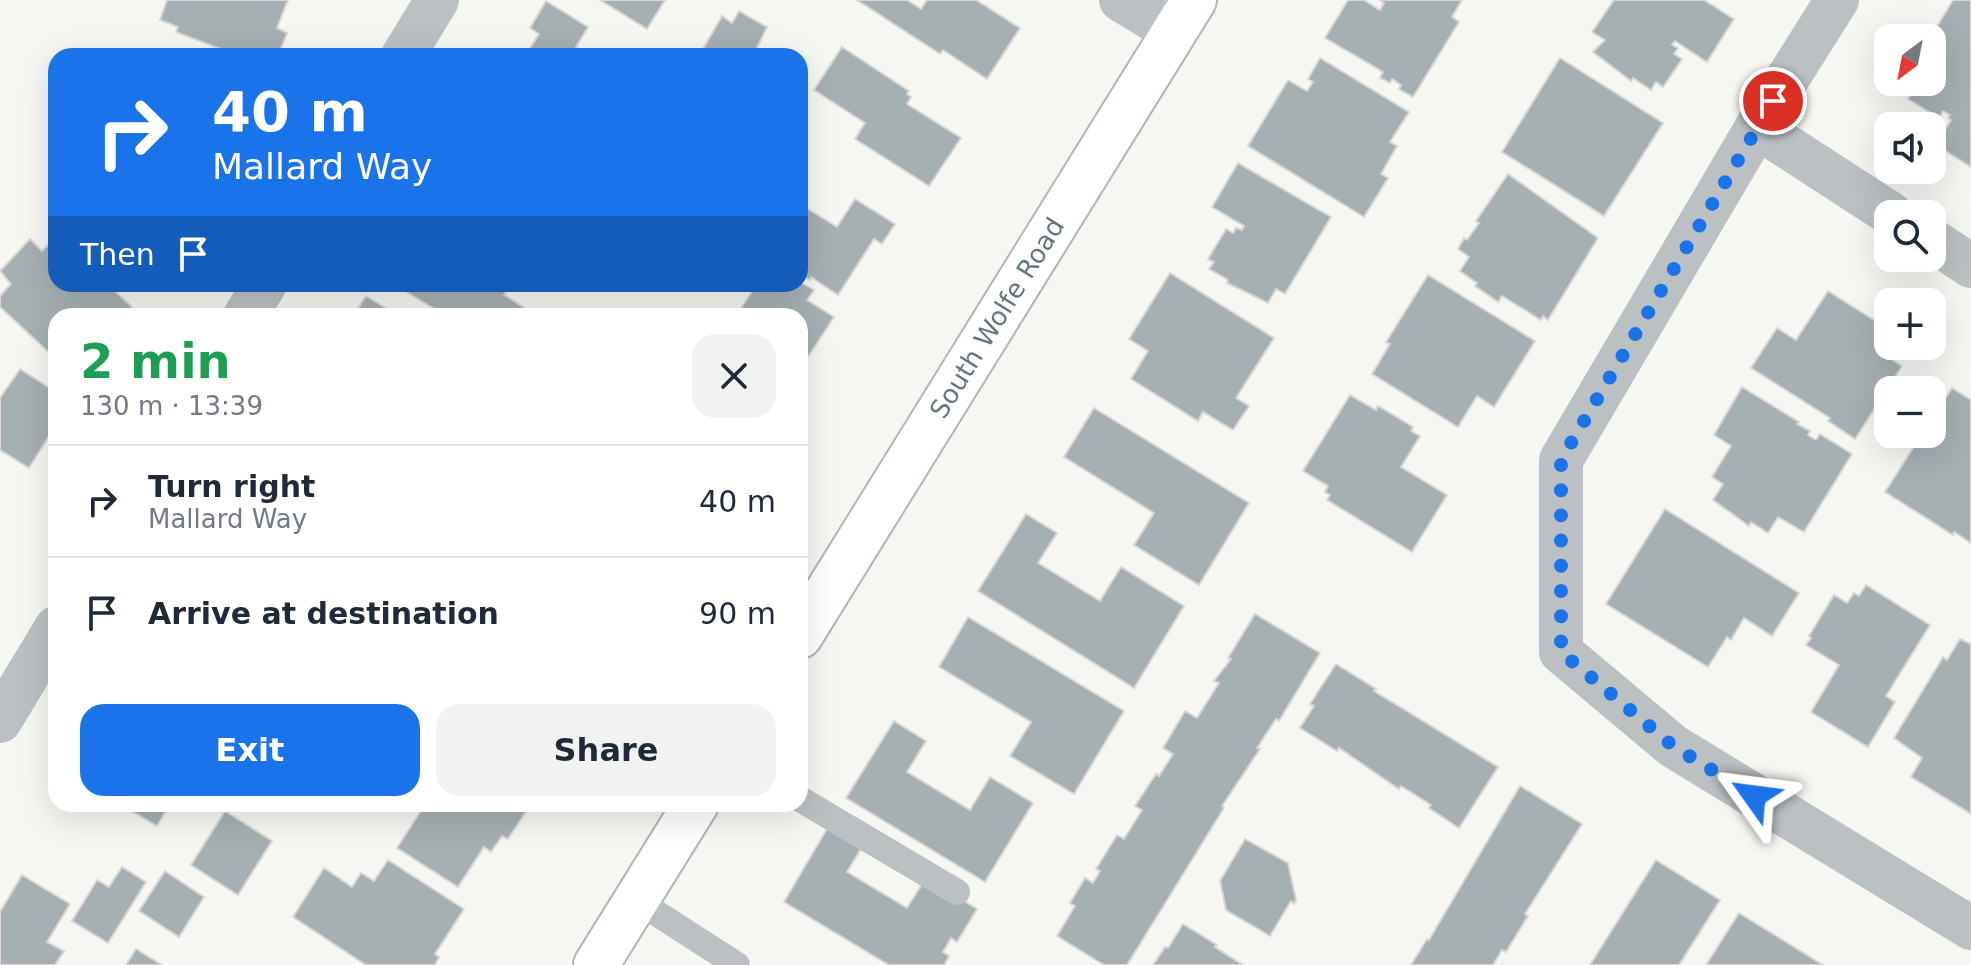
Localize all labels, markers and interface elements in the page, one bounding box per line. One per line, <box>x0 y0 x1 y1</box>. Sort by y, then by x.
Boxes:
north arrow <box>1874 24 1946 96</box>
map controls <box>1874 24 1946 448</box>
pin <box>1739 67 1807 135</box>
text: 40 m <box>212 79 368 144</box>
icon: arrive <box>1751 79 1795 123</box>
icon: right <box>80 80 184 184</box>
button: sound <box>1874 112 1946 184</box>
text: Mallard Way <box>212 146 432 187</box>
button: search <box>1874 200 1946 272</box>
street label: South Wolfe Road <box>924 212 1070 424</box>
icon: arrive <box>171 232 215 276</box>
text: Then <box>80 237 155 272</box>
button: + <box>1874 288 1946 360</box>
text: 2 min <box>80 333 231 389</box>
button: close <box>692 334 776 418</box>
button: − <box>1874 376 1946 448</box>
text: 130 m · 13:39 <box>80 391 263 421</box>
text: Turn right <box>148 469 315 504</box>
icon: right <box>80 479 124 523</box>
text: 40 m <box>699 484 776 519</box>
text: Mallard Way <box>148 504 307 534</box>
icon: arrive <box>80 591 124 635</box>
text: Arrive at destination <box>148 596 499 631</box>
text: 90 m <box>699 596 776 631</box>
button: Exit <box>80 704 420 796</box>
button: Share <box>436 704 776 796</box>
position arrow <box>1712 754 1796 838</box>

